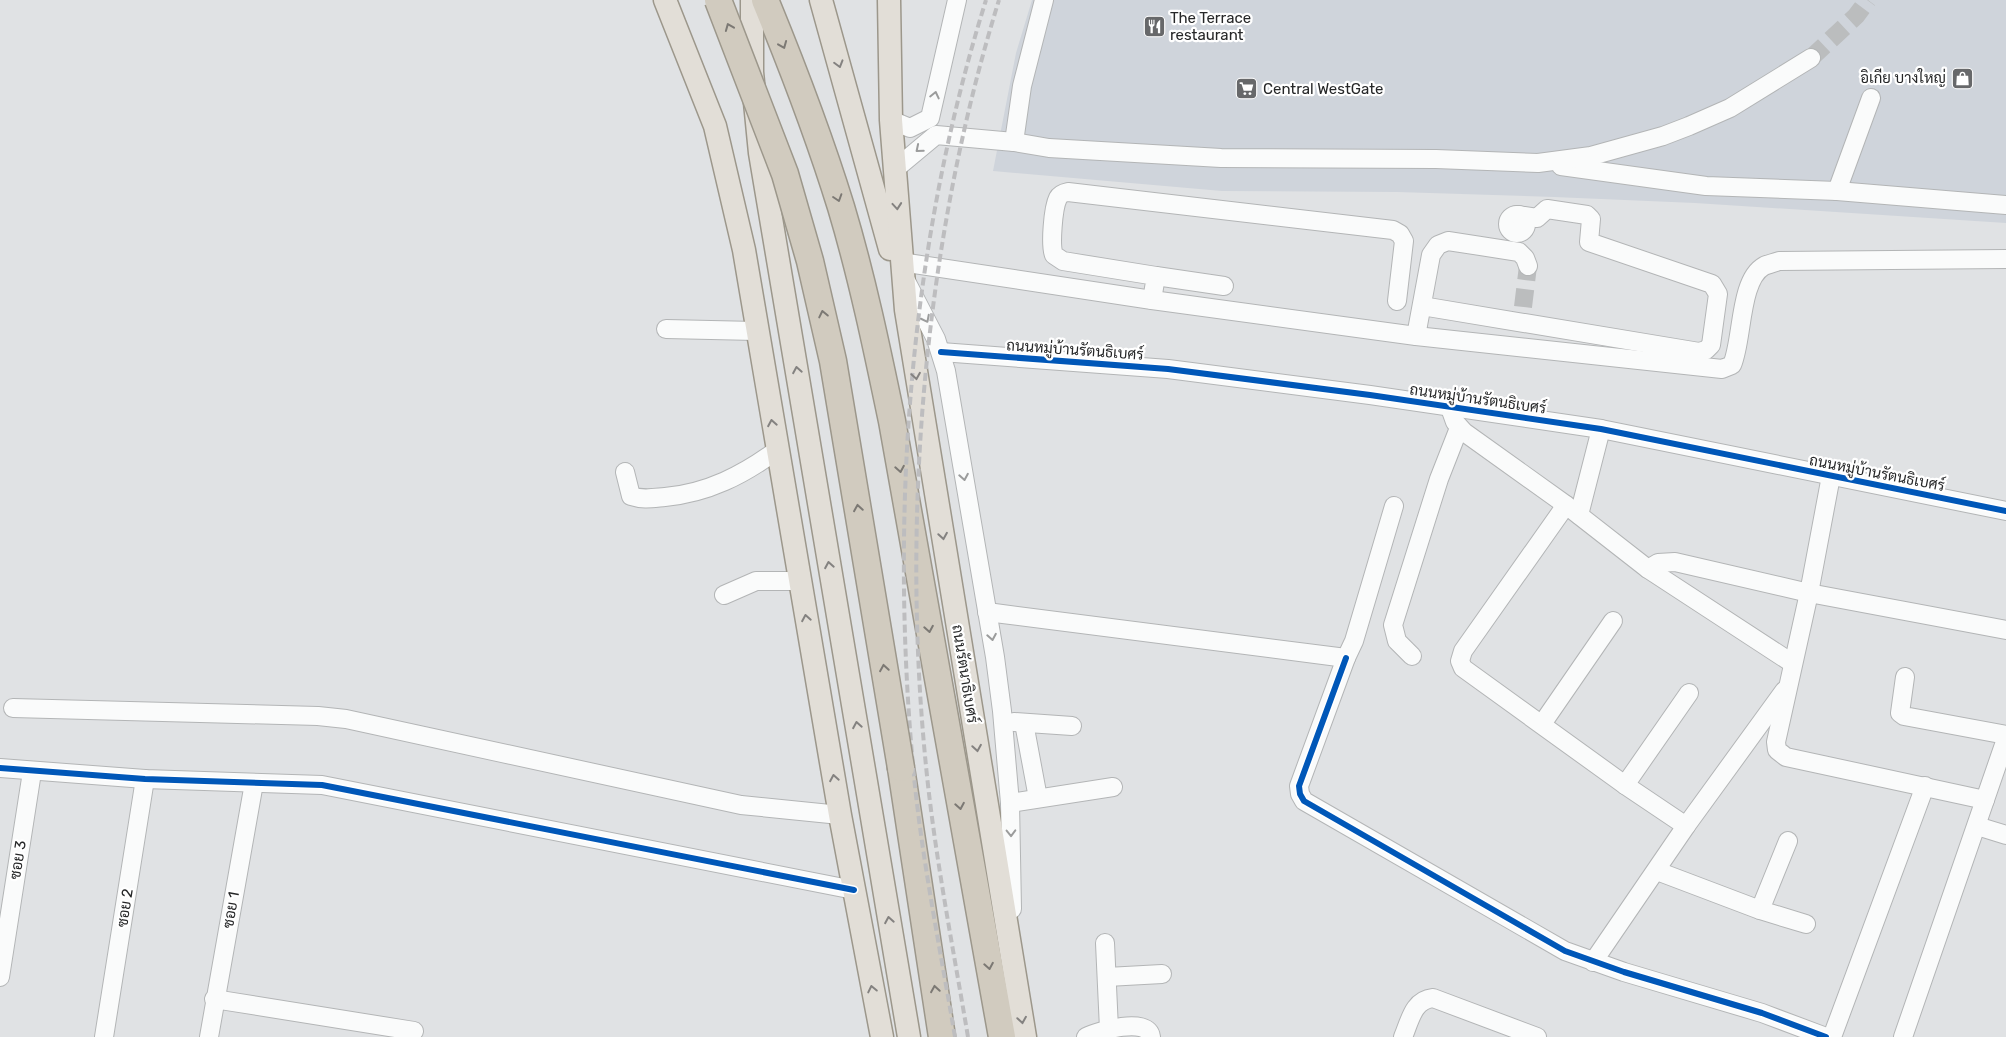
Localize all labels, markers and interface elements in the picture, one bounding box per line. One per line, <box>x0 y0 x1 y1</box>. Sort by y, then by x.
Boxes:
place label: The Terrace restaurant <box>1170 9 1251 44</box>
restaurant icon: The Terrace restaurant <box>1142 15 1166 39</box>
one-way arrow <box>724 23 735 32</box>
one-way arrow <box>777 40 788 49</box>
one-way arrow <box>833 59 843 67</box>
shop icon: อิเกีย บางใหญ่ <box>1950 66 1974 90</box>
place label: อิเกีย บางใหญ่ <box>1860 68 1946 87</box>
supermarket icon: Central WestGate <box>1235 77 1259 101</box>
place label: Central WestGate <box>1263 80 1383 98</box>
one-way arrow <box>929 91 940 100</box>
one-way arrow <box>915 144 924 153</box>
one-way arrow <box>832 194 842 202</box>
one-way arrow <box>891 202 902 210</box>
one-way arrow <box>818 309 829 318</box>
one-way arrow <box>920 314 930 323</box>
street label: ถนนหมู่บ้านรัตนธิเบศร์ <box>1006 335 1144 365</box>
one-way arrow <box>792 366 802 375</box>
one-way arrow <box>911 371 921 380</box>
street label: ถนนหมู่บ้านรัตนธิเบศร์ <box>1408 380 1548 418</box>
one-way arrow <box>768 419 778 427</box>
street label: ถนนหมู่บ้านรัตนธิเบศร์ <box>1807 450 1947 496</box>
one-way arrow <box>895 464 905 473</box>
one-way arrow <box>959 472 969 481</box>
one-way arrow <box>853 504 863 513</box>
one-way arrow <box>937 532 947 540</box>
one-way arrow <box>825 561 835 569</box>
one-way arrow <box>801 613 812 621</box>
street label: ถนนรัตนาธิเบศร์ <box>948 623 983 725</box>
one-way arrow <box>923 624 933 633</box>
one-way arrow <box>986 632 996 641</box>
one-way arrow <box>880 664 890 673</box>
one-way arrow <box>852 721 862 730</box>
one-way arrow <box>972 744 982 752</box>
one-way arrow <box>829 773 839 782</box>
one-way arrow <box>955 801 965 810</box>
one-way arrow <box>1005 829 1016 837</box>
street label: ซอย 3 <box>6 839 30 881</box>
street label: ซอย 2 <box>113 887 137 929</box>
street label: ซอย 1 <box>219 890 243 930</box>
one-way arrow <box>885 916 895 924</box>
one-way arrow <box>983 961 993 970</box>
one-way arrow <box>930 984 940 993</box>
one-way arrow <box>868 985 878 994</box>
one-way arrow <box>1016 1016 1027 1024</box>

